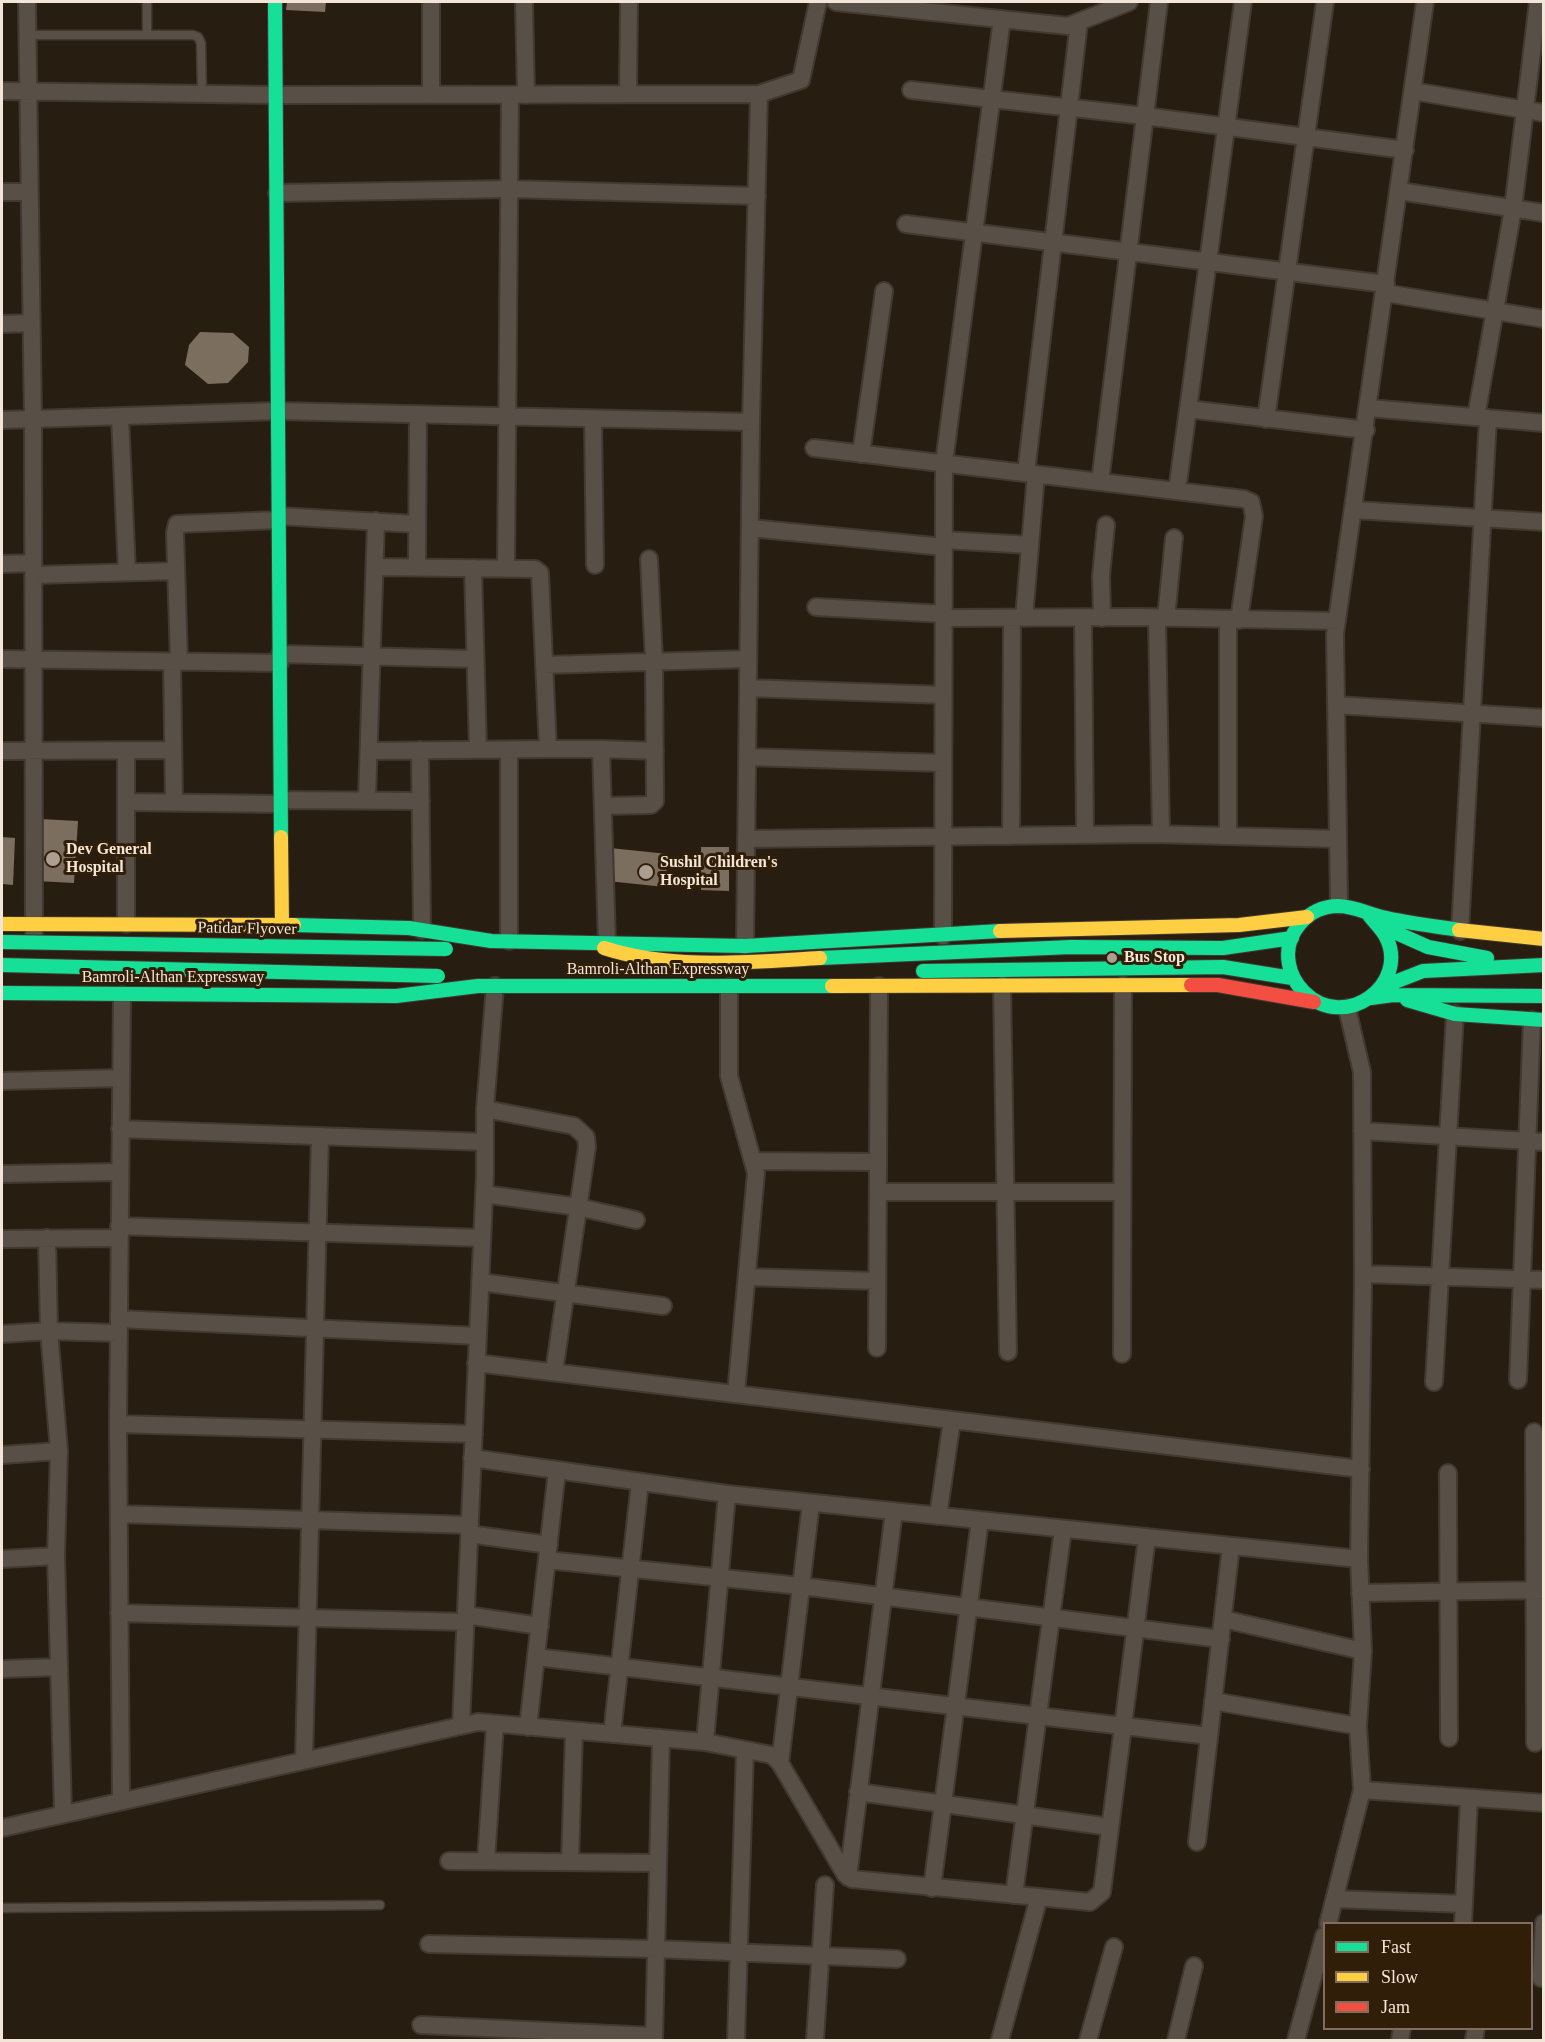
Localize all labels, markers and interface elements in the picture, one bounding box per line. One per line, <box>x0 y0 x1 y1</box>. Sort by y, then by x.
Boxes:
place label: Dev General Hospital <box>66 840 152 878</box>
marker: Dev General Hospital <box>44 850 62 868</box>
place label: Sushil Children's Hospital <box>660 853 778 891</box>
marker: Sushil Children's Hospital <box>637 863 655 881</box>
street label: Patidar Flyover <box>197 919 297 939</box>
place label: Bus Stop <box>1124 948 1185 968</box>
marker: Bus Stop <box>1105 951 1119 965</box>
street label: Bamroli-Althan Expressway <box>567 960 749 980</box>
street label: Bamroli-Althan Expressway <box>82 968 264 988</box>
legend <box>1323 1922 1533 2030</box>
text: Fast <box>1381 1937 1411 1957</box>
text: Slow <box>1381 1967 1418 1987</box>
text: Jam <box>1381 1997 1410 2017</box>

